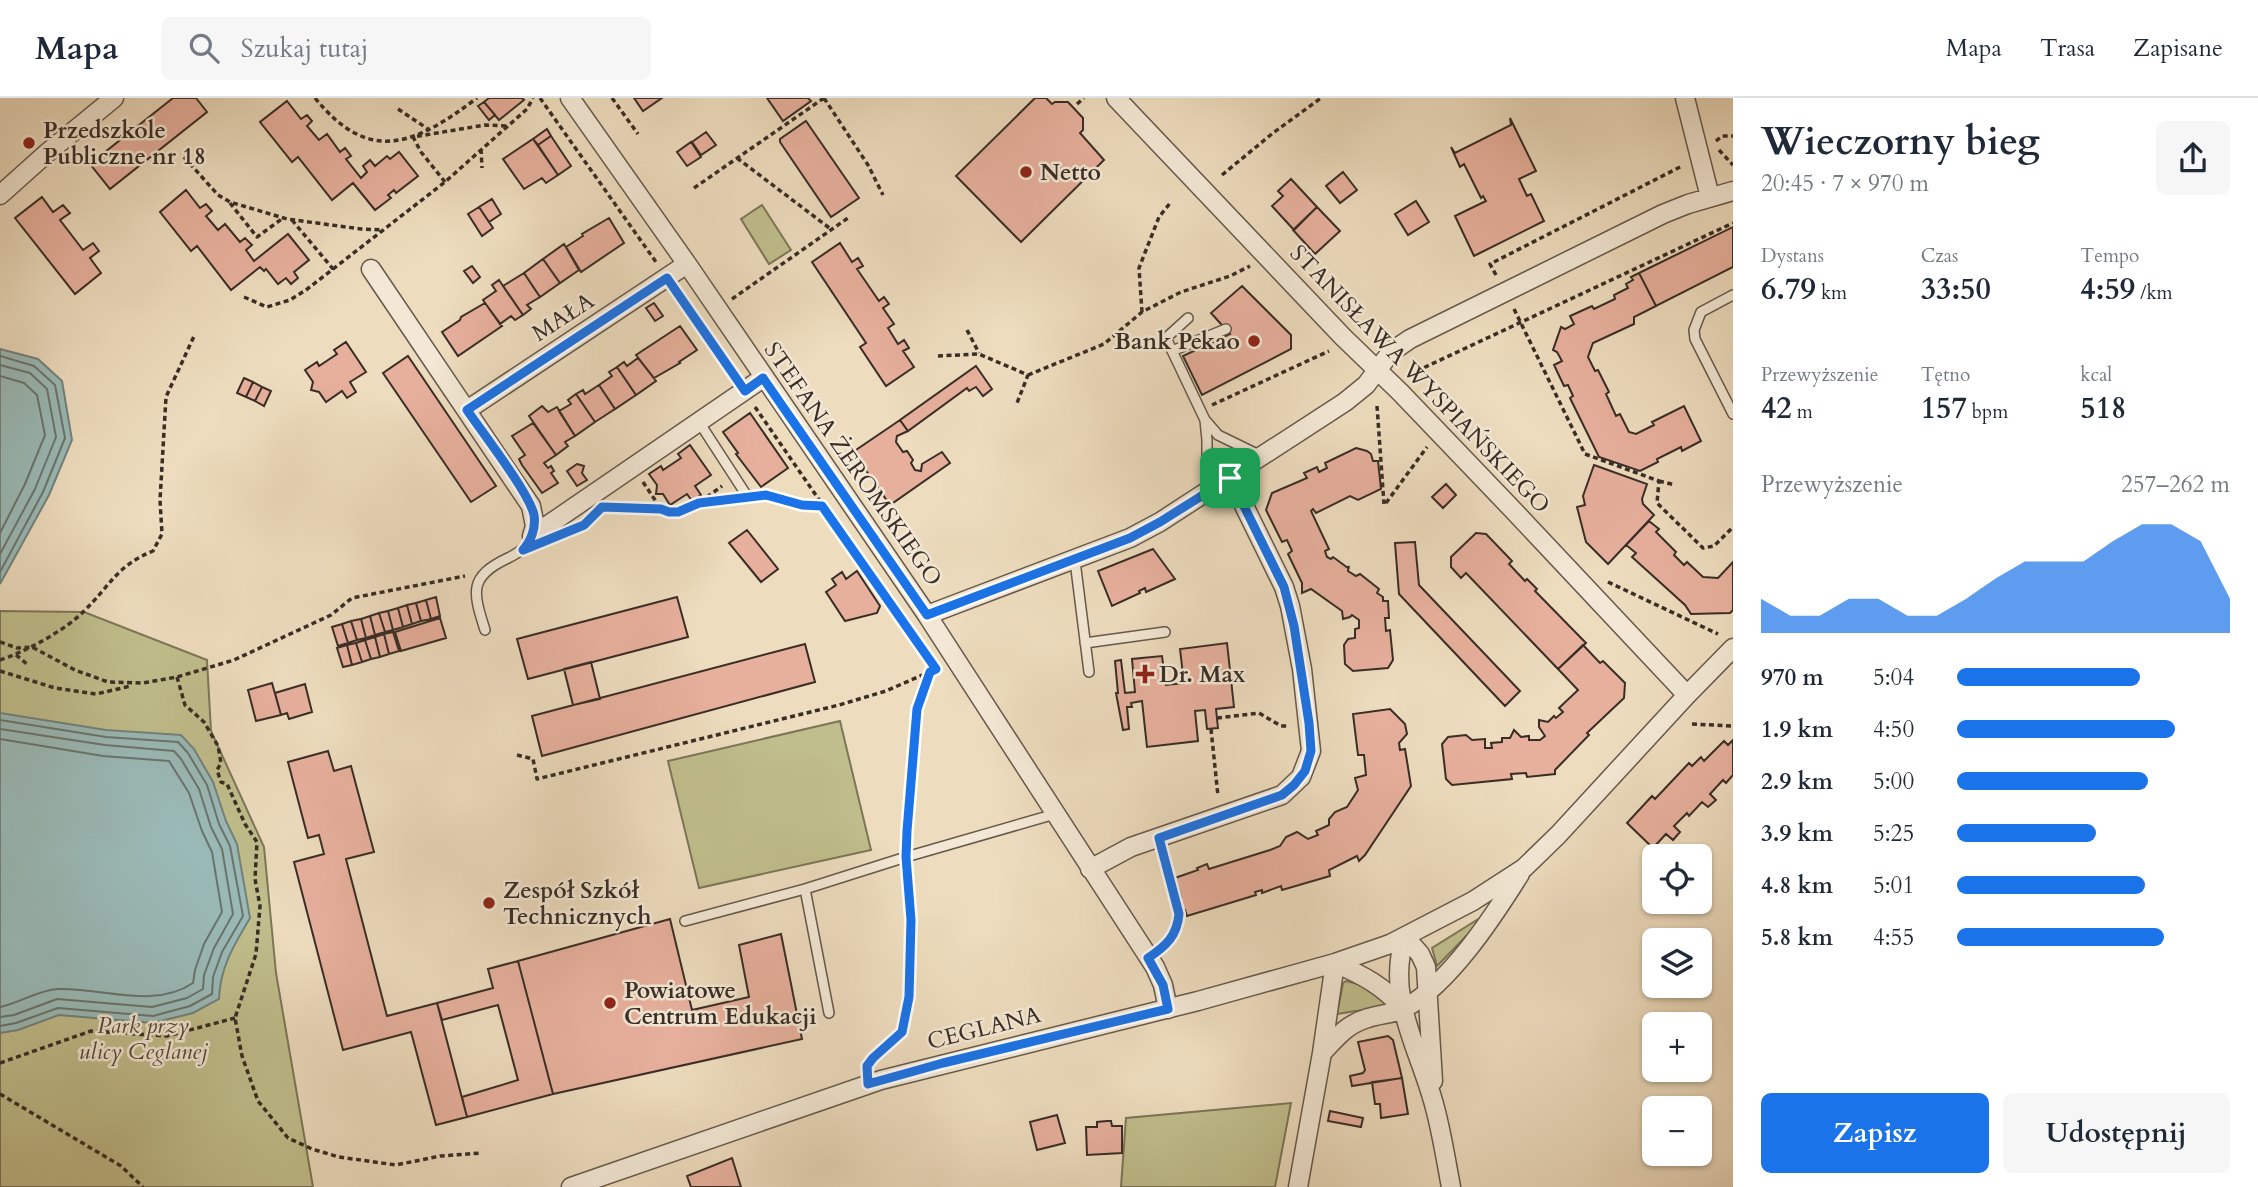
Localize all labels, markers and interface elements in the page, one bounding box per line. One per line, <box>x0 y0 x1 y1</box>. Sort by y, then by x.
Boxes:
search box <box>161 17 651 80</box>
text: Mapa <box>35 26 119 71</box>
icon: search <box>185 29 223 67</box>
text: Szukaj tutaj <box>241 31 368 66</box>
text: Mapa <box>1946 32 2002 65</box>
text: Trasa <box>2040 32 2095 65</box>
text: Zapisane <box>2133 32 2223 65</box>
place label: Przedszkole Publiczne nr 18 <box>43 115 206 172</box>
text: Wieczorny bieg <box>1761 116 2040 168</box>
button: share <box>2156 121 2230 195</box>
marker: Przedszkole Publiczne nr 18 <box>21 135 37 151</box>
place label: Netto <box>1040 157 1101 188</box>
marker: Netto <box>1018 164 1034 180</box>
text: 20:45 · 7 × 970 m <box>1761 168 1929 199</box>
street label: STANISŁAWA WYSPIAŃSKIEGO <box>1283 237 1558 520</box>
text: Dystans <box>1761 243 1824 269</box>
text: Czas <box>1921 243 1958 269</box>
text: Tempo <box>2080 243 2139 269</box>
text: 6.79 <box>1761 269 1816 310</box>
text: 33:50 <box>1921 269 1991 310</box>
text: 4:59 <box>2080 269 2135 310</box>
text: km <box>1816 280 1847 306</box>
text: /km <box>2135 280 2173 306</box>
street label: MAŁA <box>526 285 601 349</box>
place label: Bank Pekao <box>1114 326 1240 357</box>
marker: Bank Pekao <box>1246 333 1262 349</box>
street label: STEFANA ŻEROMSKIEGO <box>757 336 949 592</box>
text: Przewyższenie <box>1761 362 1878 388</box>
text: Tętno <box>1921 362 1970 388</box>
text: kcal <box>2080 362 2112 388</box>
text: 42 <box>1761 388 1792 429</box>
text: 157 <box>1921 388 1967 429</box>
text: 518 <box>2080 388 2126 429</box>
text: m <box>1792 399 1813 425</box>
text: bpm <box>1967 399 2008 425</box>
pin <box>1200 448 1260 508</box>
icon: arrive <box>1211 459 1249 497</box>
text: Przewyższenie <box>1761 469 1903 500</box>
text: 257–262 m <box>2121 469 2230 500</box>
place label: Dr. Max <box>1159 659 1246 690</box>
text: 970 m <box>1761 662 1824 693</box>
text: 5:04 <box>1873 662 1914 693</box>
marker: Dr. Max <box>1137 666 1153 682</box>
text: 1.9 km <box>1761 714 1833 745</box>
text: 4:50 <box>1873 714 1914 745</box>
text: 2.9 km <box>1761 766 1833 797</box>
text: 5:00 <box>1873 766 1914 797</box>
text: 3.9 km <box>1761 818 1833 849</box>
text: 5:25 <box>1873 818 1914 849</box>
map controls <box>1642 844 1712 1166</box>
button: locate <box>1642 844 1712 914</box>
text: 4.8 km <box>1761 870 1833 901</box>
text: 5:01 <box>1873 870 1914 901</box>
place label: Zespół Szkół Technicznych <box>503 875 651 932</box>
marker: Zespół Szkół Technicznych <box>481 895 497 911</box>
text: 5.8 km <box>1761 922 1833 953</box>
text: 4:55 <box>1873 922 1914 953</box>
button: layers <box>1642 928 1712 998</box>
place label: Powiatowe Centrum Edukacji <box>624 975 816 1032</box>
marker: Powiatowe Centrum Edukacji <box>602 995 618 1011</box>
street label: CEGLANA <box>924 999 1045 1057</box>
park label: Park przy ulicy Ceglanej <box>78 1010 208 1067</box>
button: + <box>1642 1012 1712 1082</box>
button: Zapisz <box>1761 1093 1989 1173</box>
button: Udostępnij <box>2003 1093 2230 1173</box>
button: − <box>1642 1096 1712 1166</box>

